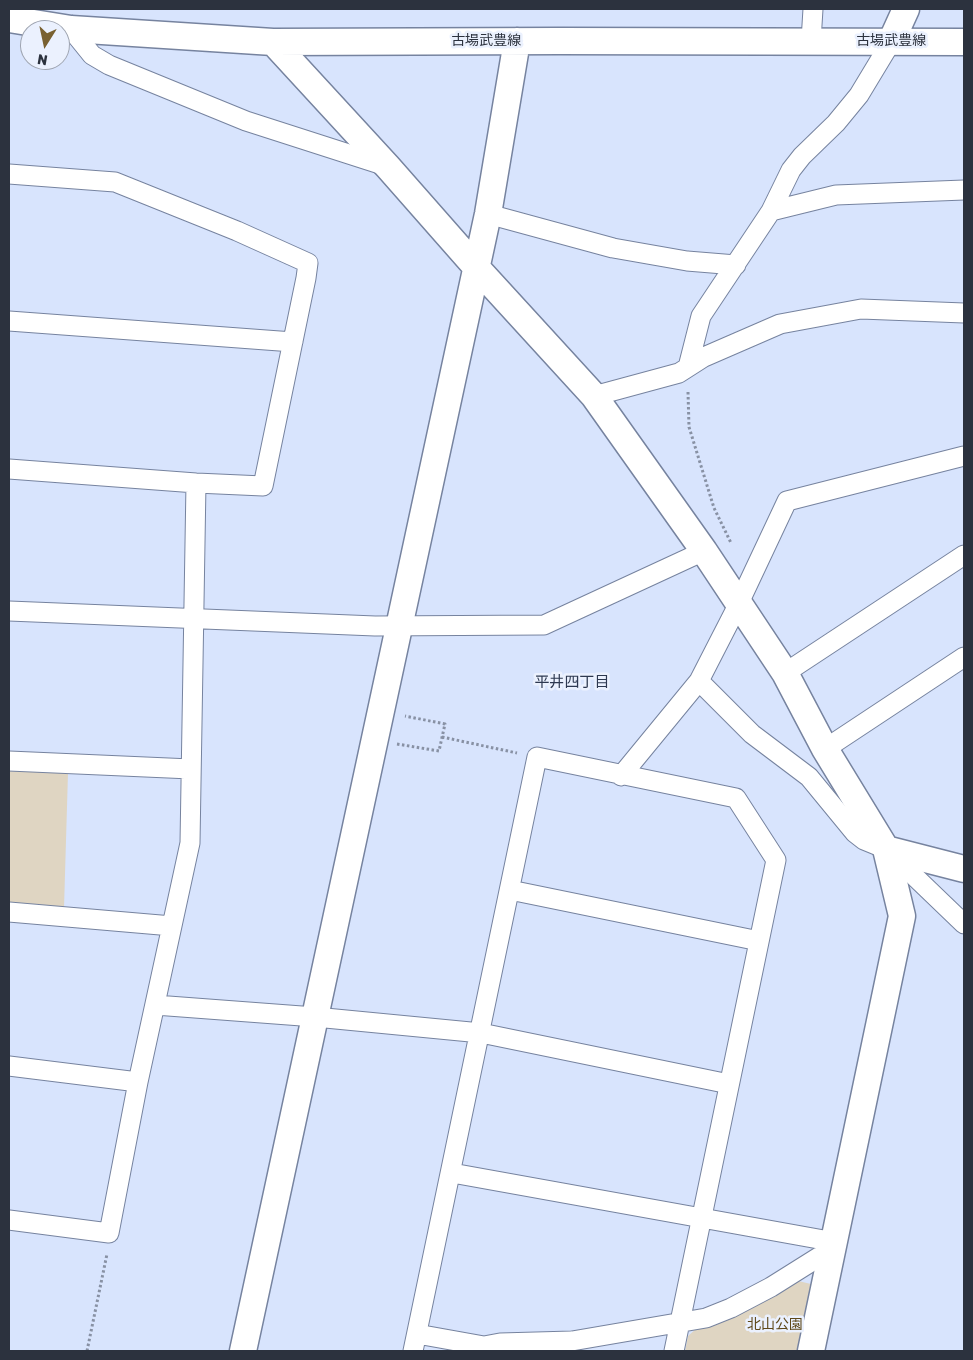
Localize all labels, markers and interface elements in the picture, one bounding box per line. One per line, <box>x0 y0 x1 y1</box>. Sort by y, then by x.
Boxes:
north arrow <box>20 20 70 70</box>
street label: 古場武豊線 <box>451 33 521 49</box>
street label: 古場武豊線 <box>856 33 926 49</box>
text: N <box>36 50 49 69</box>
district label: 平井四丁目 <box>535 674 609 692</box>
park label: 北山公園 <box>747 1317 803 1333</box>

